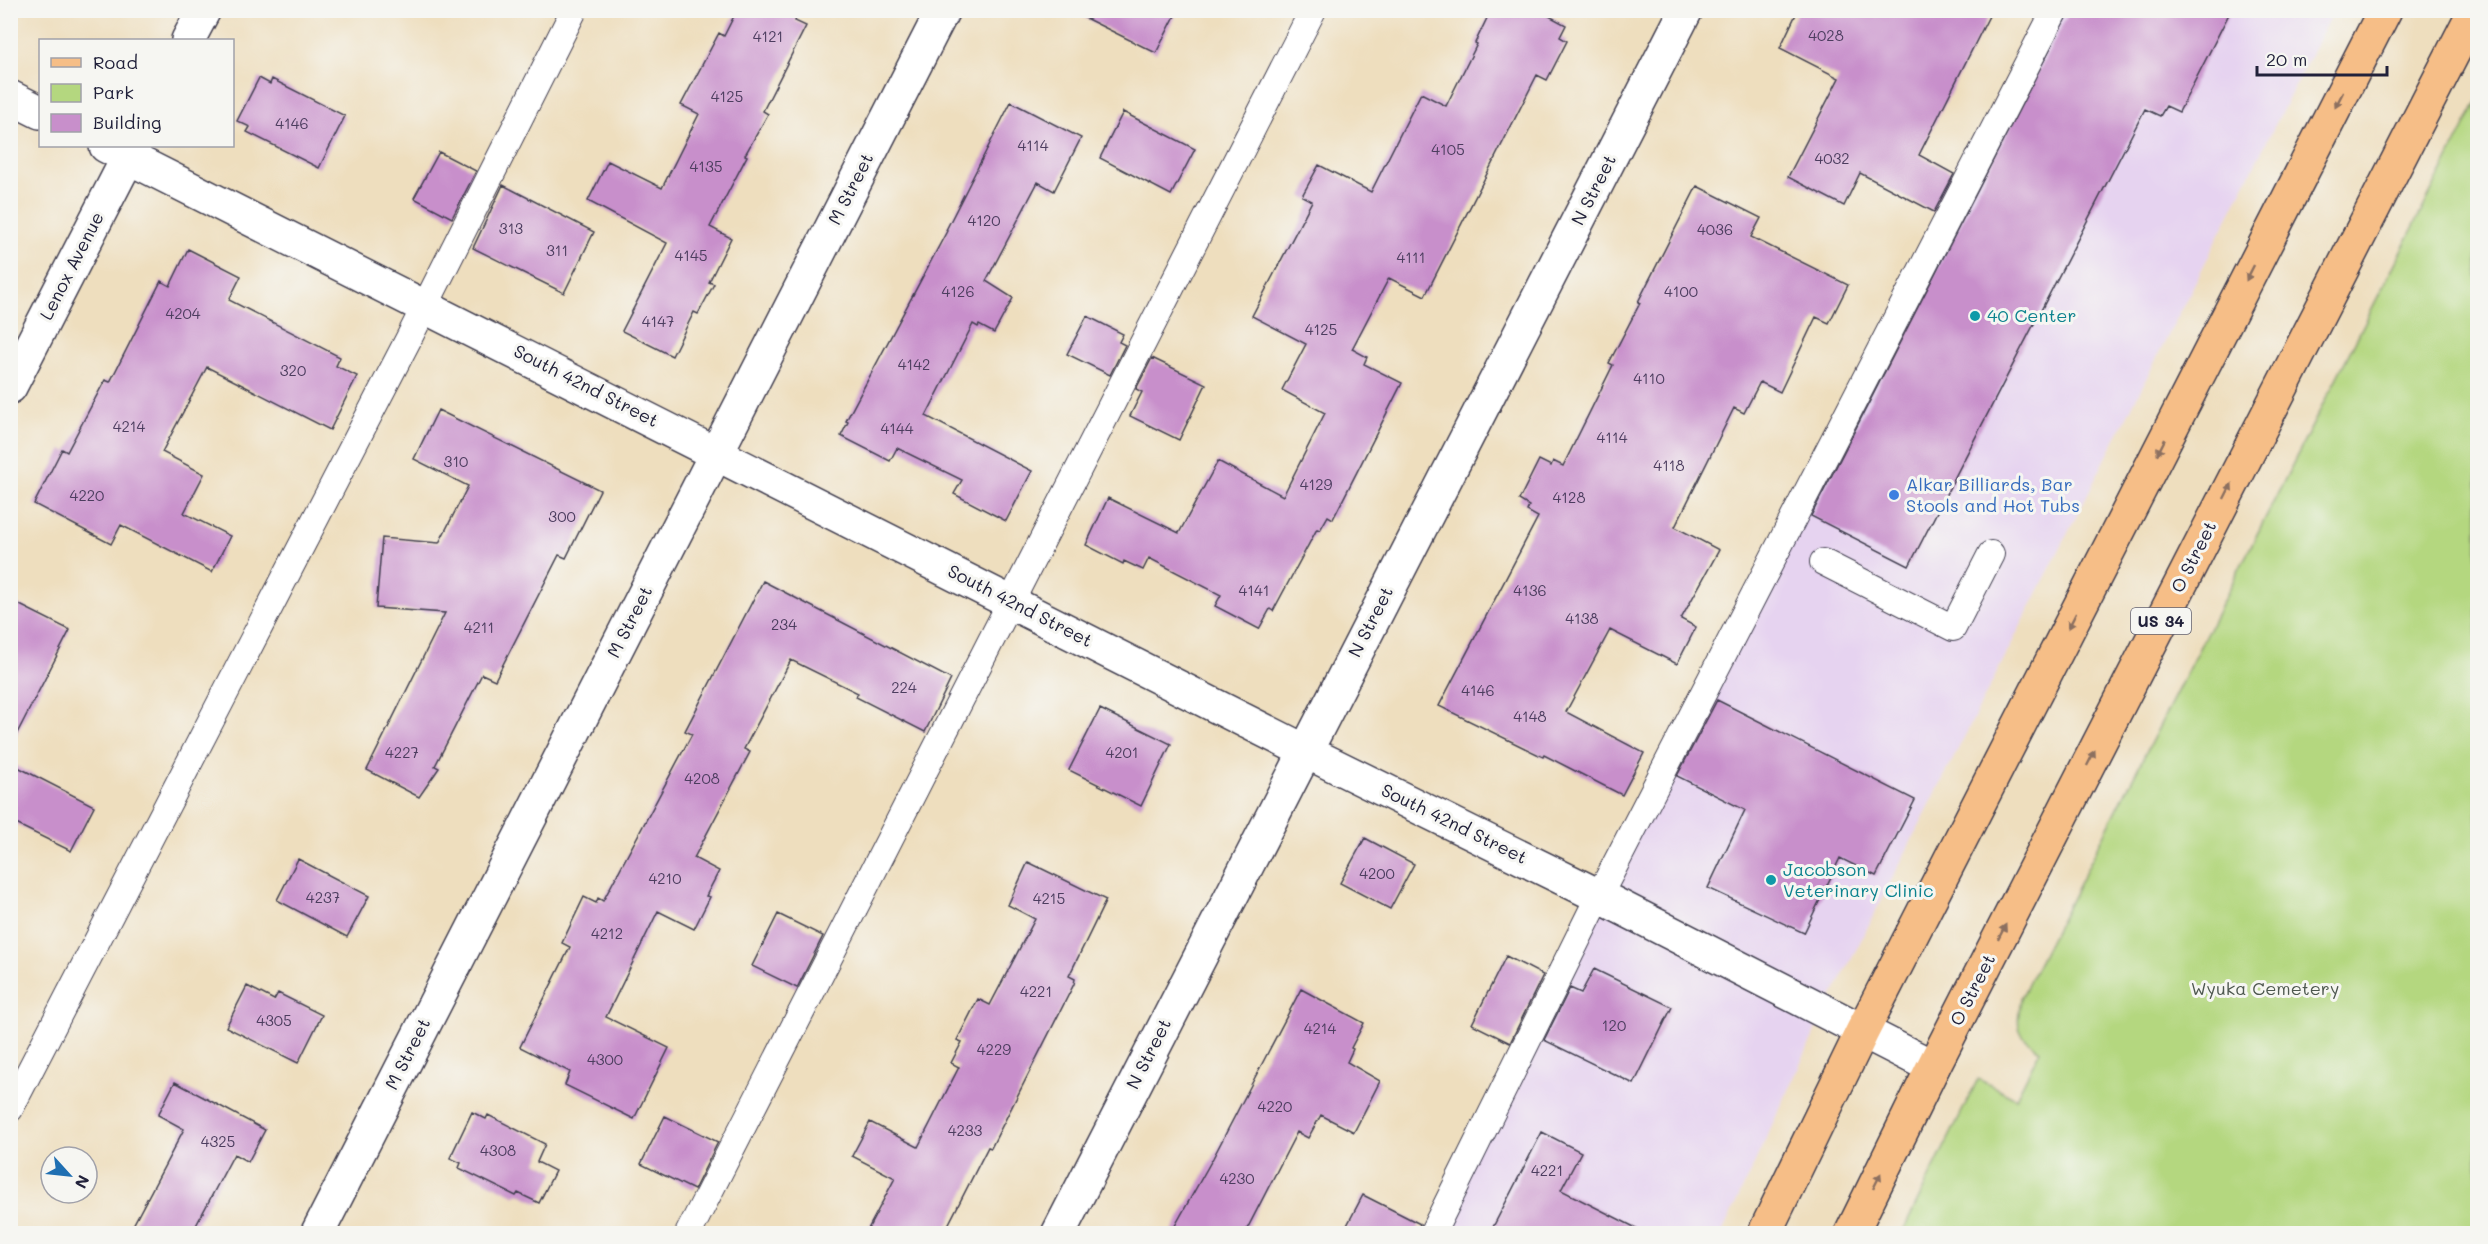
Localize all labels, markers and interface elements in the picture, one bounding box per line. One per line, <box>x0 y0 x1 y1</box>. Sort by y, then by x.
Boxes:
house number: 4028 <box>1808 25 1844 45</box>
house number: 4121 <box>753 26 783 46</box>
legend <box>39 39 234 147</box>
scale bar <box>2257 39 2388 77</box>
text: 20 m <box>2266 47 2307 71</box>
text: Road <box>93 50 138 74</box>
text: Park <box>93 80 134 104</box>
house number: 4125 <box>711 86 743 106</box>
one-way arrow <box>2334 92 2344 109</box>
text: Building <box>93 110 161 134</box>
house number: 4146 <box>275 113 309 133</box>
house number: 4114 <box>1017 135 1049 155</box>
house number: 4105 <box>1431 139 1465 159</box>
house number: 4032 <box>1814 148 1850 168</box>
street label: M Street <box>822 149 878 228</box>
street label: N Street <box>1565 150 1621 229</box>
house number: 4135 <box>689 156 723 176</box>
street label: Lenox Avenue <box>34 207 109 324</box>
house number: 4120 <box>967 210 1001 230</box>
house number: 313 <box>499 218 523 238</box>
house number: 4036 <box>1697 219 1733 239</box>
house number: 311 <box>546 240 568 260</box>
house number: 4145 <box>674 245 708 265</box>
house number: 4111 <box>1397 247 1425 267</box>
one-way arrow <box>2245 265 2255 282</box>
house number: 4126 <box>942 281 974 301</box>
house number: 4100 <box>1664 281 1698 301</box>
house number: 4204 <box>165 303 201 323</box>
place label: 40 Center <box>1987 303 2077 327</box>
marker: 40 Center <box>1968 309 1982 323</box>
house number: 4147 <box>642 311 674 331</box>
house number: 4125 <box>1305 319 1337 339</box>
street label: South 42nd Street <box>510 338 663 432</box>
house number: 4142 <box>898 354 930 374</box>
house number: 320 <box>280 360 306 380</box>
house number: 4110 <box>1633 368 1665 388</box>
house number: 4214 <box>113 416 146 436</box>
house number: 4144 <box>880 418 914 438</box>
house number: 4114 <box>1596 427 1628 447</box>
one-way arrow <box>2156 439 2166 456</box>
house number: 310 <box>444 451 468 471</box>
house number: 4118 <box>1653 455 1685 475</box>
place label: Alkar Billiards, Bar Stools and Hot Tubs <box>1906 472 2080 517</box>
house number: 4129 <box>1300 474 1332 494</box>
one-way arrow <box>2223 483 2233 500</box>
house number: 4220 <box>70 485 104 505</box>
house number: 4128 <box>1553 487 1585 507</box>
marker: Alkar Billiards, Bar Stools and Hot Tubs <box>1887 488 1901 502</box>
house number: 300 <box>548 506 576 526</box>
street label: O Street <box>2165 517 2221 596</box>
street label: South 42nd Street <box>944 558 1097 652</box>
house number: 4141 <box>1238 580 1270 600</box>
house number: 4136 <box>1513 580 1547 600</box>
street label: M Street <box>601 582 657 661</box>
street label: N Street <box>1342 582 1398 661</box>
house number: 4138 <box>1565 608 1599 628</box>
road number: US 34 <box>2131 608 2191 634</box>
one-way arrow <box>2067 612 2077 629</box>
house number: 234 <box>771 614 797 634</box>
house number: 4211 <box>464 617 494 637</box>
house number: 224 <box>891 677 917 697</box>
house number: 4146 <box>1461 680 1495 700</box>
house number: 4148 <box>1513 706 1547 726</box>
house number: 4227 <box>385 742 419 762</box>
house number: 4201 <box>1105 742 1139 762</box>
one-way arrow <box>2086 750 2096 767</box>
house number: 4208 <box>684 768 720 788</box>
street label: South 42nd Street <box>1377 777 1531 869</box>
place label: Jacobson Veterinary Clinic <box>1783 857 1934 902</box>
house number: 4200 <box>1359 863 1395 883</box>
house number: 4210 <box>648 868 682 888</box>
marker: Jacobson Veterinary Clinic <box>1764 873 1778 887</box>
house number: 4237 <box>306 887 340 907</box>
house number: 4215 <box>1033 888 1065 908</box>
house number: 4212 <box>591 923 623 943</box>
one-way arrow <box>1997 923 2007 940</box>
street label: O Street <box>1944 950 2000 1029</box>
park label: Wyuka Cemetery <box>2191 976 2339 1000</box>
house number: 4221 <box>1020 981 1052 1001</box>
house number: 4305 <box>256 1010 292 1030</box>
street label: M Street <box>379 1014 435 1093</box>
street label: N Street <box>1120 1014 1176 1093</box>
house number: 120 <box>1602 1015 1626 1035</box>
house number: 4214 <box>1304 1018 1337 1038</box>
house number: 4229 <box>977 1039 1011 1059</box>
house number: 4300 <box>587 1049 623 1069</box>
house number: 4220 <box>1258 1096 1292 1116</box>
house number: 4233 <box>948 1120 983 1140</box>
house number: 4325 <box>201 1131 235 1151</box>
house number: 4308 <box>480 1140 516 1160</box>
north arrow <box>39 1145 99 1205</box>
house number: 4221 <box>1531 1160 1563 1180</box>
house number: 4230 <box>1219 1168 1255 1188</box>
text: N <box>71 1172 95 1192</box>
one-way arrow <box>1872 1172 1882 1189</box>

